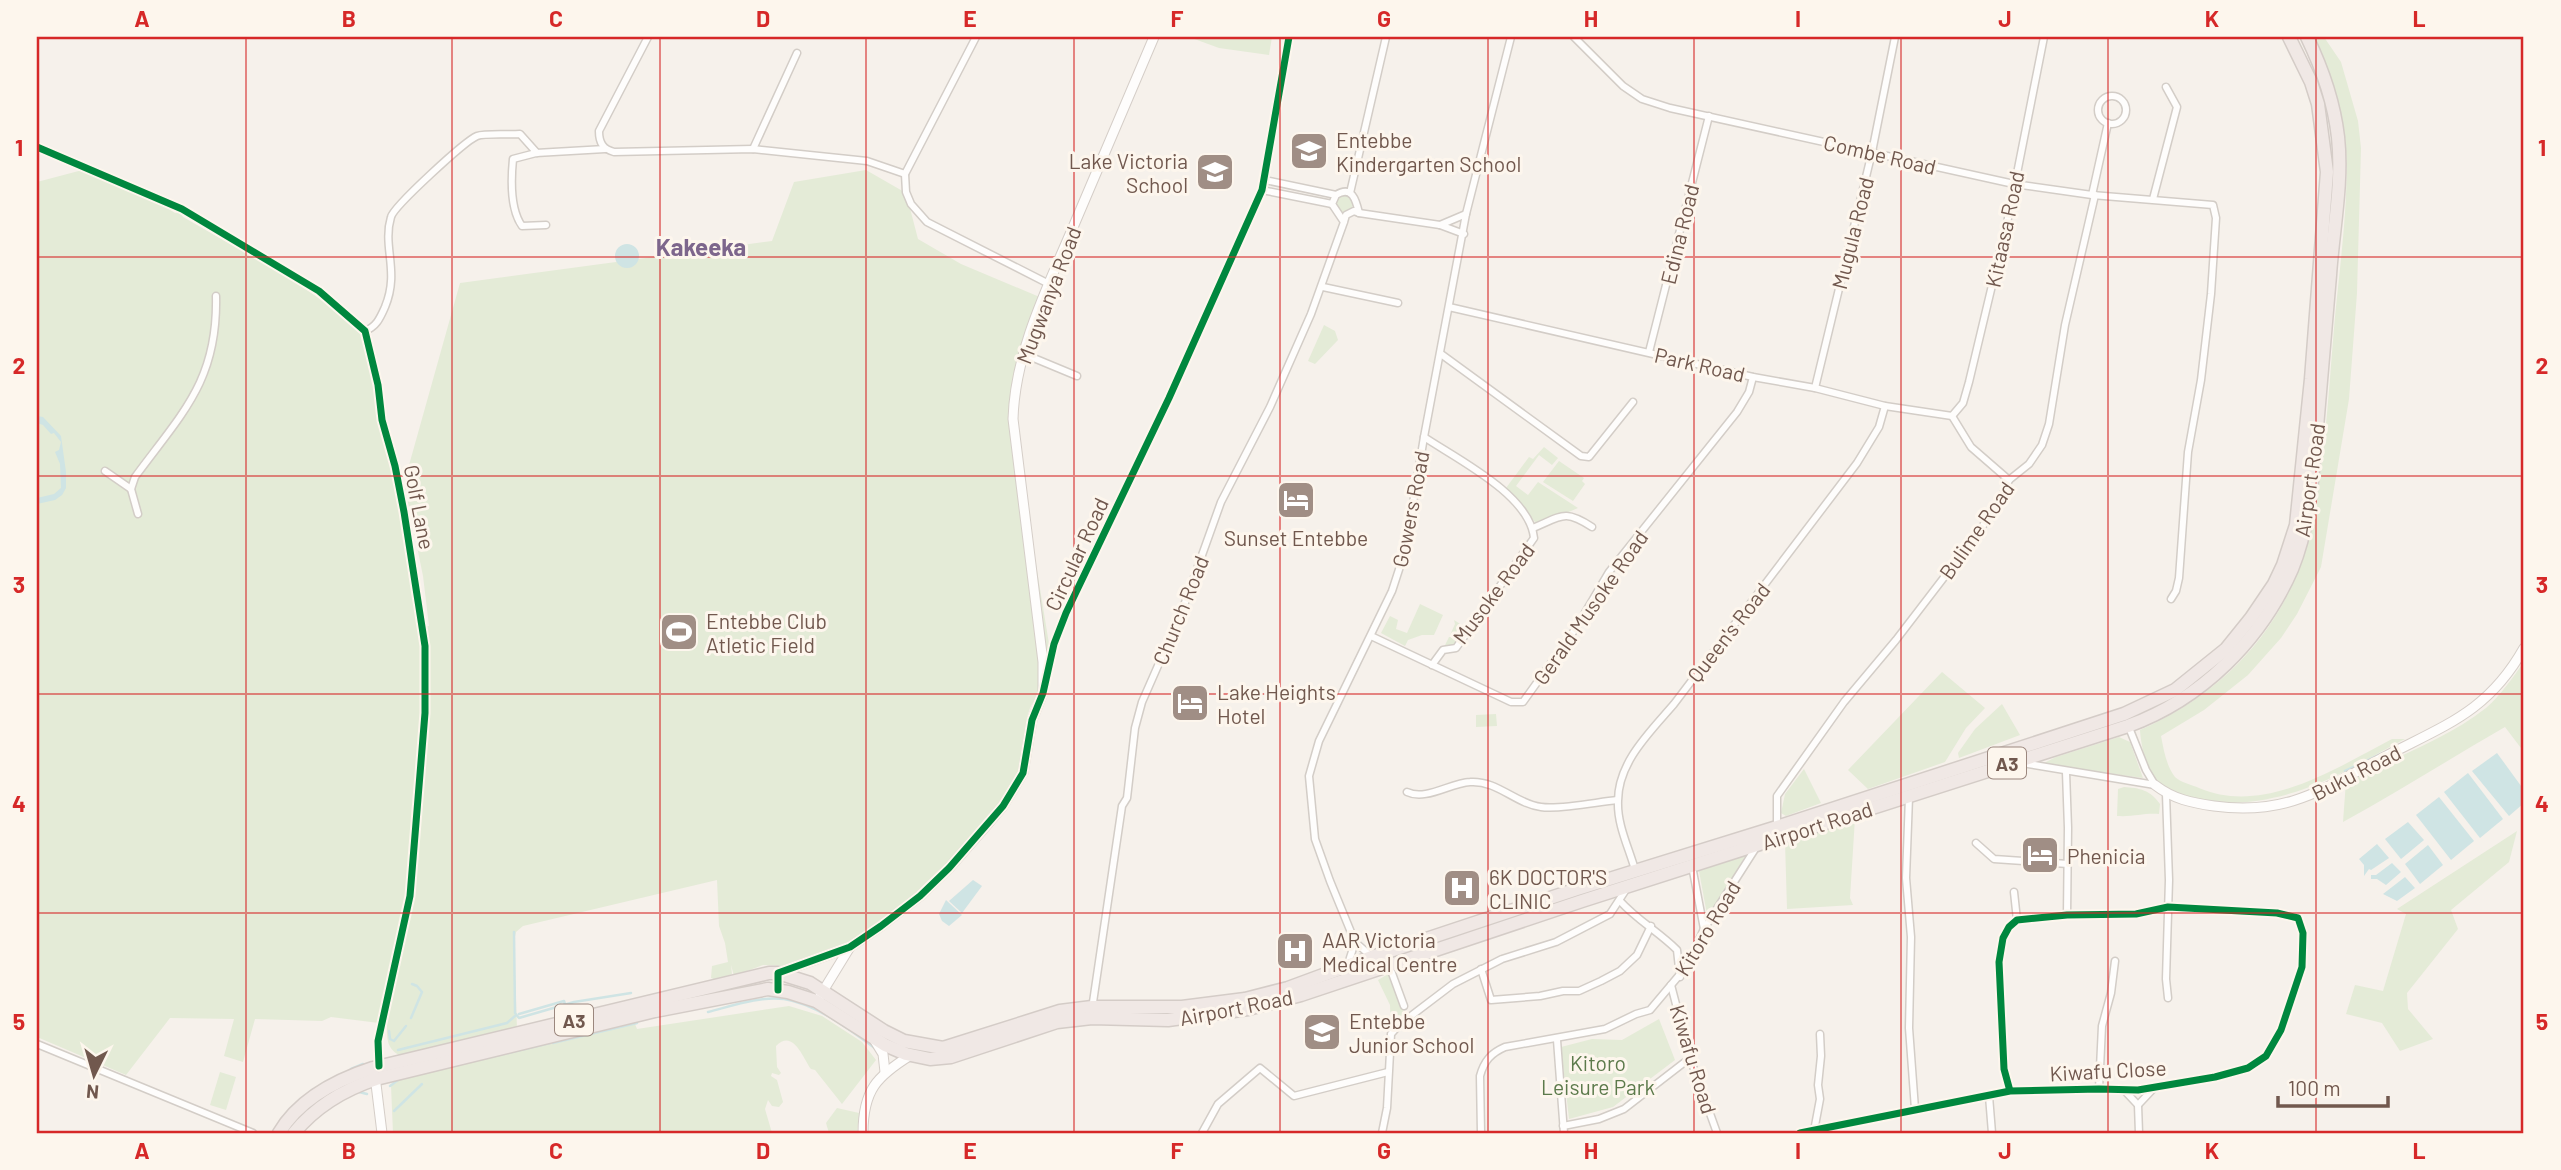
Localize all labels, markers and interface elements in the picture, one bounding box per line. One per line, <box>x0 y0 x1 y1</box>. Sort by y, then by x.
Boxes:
text: A <box>134 4 150 32</box>
text: B <box>342 4 356 32</box>
text: C <box>549 4 563 32</box>
text: D <box>756 4 770 32</box>
text: E <box>963 4 977 32</box>
text: F <box>1171 4 1184 32</box>
text: G <box>1377 4 1391 32</box>
text: H <box>1584 4 1598 32</box>
text: I <box>1795 4 1801 32</box>
text: J <box>1998 4 2012 32</box>
text: K <box>2205 4 2219 32</box>
text: L <box>2412 4 2426 32</box>
place label: Entebbe Kindergarten School <box>1336 127 1521 176</box>
street label: Combe Road <box>1821 129 1939 179</box>
school or university icon: Entebbe Kindergarten School <box>1288 130 1330 172</box>
text: 1 <box>15 133 23 161</box>
text: 1 <box>2538 133 2546 161</box>
place label: Lake Victoria School <box>1069 148 1188 197</box>
school or university icon: Lake Victoria School <box>1194 151 1236 193</box>
street label: Kitaasa Road <box>1979 168 2029 290</box>
street label: Mugula Road <box>1826 174 1878 292</box>
street label: Edina Road <box>1655 181 1703 287</box>
street label: Mugwanya Road <box>1010 223 1086 367</box>
district label: Kakeeka <box>656 232 746 261</box>
street label: Park Road <box>1652 341 1748 387</box>
text: 2 <box>13 351 25 379</box>
text: 2 <box>2536 351 2548 379</box>
street label: Airport Road <box>2289 421 2329 539</box>
street label: Gowers Road <box>1386 449 1434 569</box>
street label: Golf Lane <box>400 462 440 552</box>
street label: Bulime Road <box>1933 476 2019 584</box>
hotel icon: Sunset Entebbe <box>1275 479 1317 521</box>
street label: Circular Road <box>1039 494 1113 614</box>
place label: Sunset Entebbe <box>1224 525 1368 550</box>
street label: Gerald Musoke Road <box>1527 525 1653 689</box>
street label: Musoke Road <box>1447 538 1539 648</box>
street label: Church Road <box>1147 552 1213 668</box>
text: 3 <box>13 570 25 598</box>
text: 3 <box>2536 570 2548 598</box>
street label: Queen's Road <box>1681 577 1775 687</box>
place label: Entebbe Club Atletic Field <box>706 608 827 657</box>
sports icon: Entebbe Club Atletic Field <box>658 611 700 653</box>
place label: Lake Heights Hotel <box>1217 679 1336 728</box>
hotel icon: Lake Heights Hotel <box>1169 682 1211 724</box>
street label: Buku Road <box>2307 739 2405 805</box>
road number: A3 <box>1988 748 2026 778</box>
text: 4 <box>12 789 26 817</box>
text: 4 <box>2535 789 2549 817</box>
street label: Airport Road <box>1759 795 1875 855</box>
hotel icon: Phenicia <box>2019 834 2061 876</box>
place label: Phenicia <box>2067 843 2145 868</box>
place label: 6K DOCTOR'S CLINIC <box>1489 864 1607 913</box>
hospital icon: 6K DOCTOR'S CLINIC <box>1441 867 1483 909</box>
street label: Kitoro Road <box>1669 876 1745 980</box>
place label: AAR Victoria Medical Centre <box>1322 927 1457 976</box>
hospital icon: AAR Victoria Medical Centre <box>1274 930 1316 972</box>
street label: Airport Road <box>1177 984 1295 1030</box>
street label: Kiwafu Road <box>1666 1001 1722 1117</box>
road number: A3 <box>555 1004 593 1036</box>
text: 5 <box>13 1007 25 1035</box>
text: 5 <box>2536 1007 2548 1035</box>
place label: Entebbe Junior School <box>1349 1008 1474 1057</box>
school or university icon: Entebbe Junior School <box>1301 1011 1343 1053</box>
north arrow <box>60 1040 130 1110</box>
park label: Kitoro Leisure Park <box>1541 1050 1655 1099</box>
street label: Kiwafu Close <box>2049 1054 2167 1086</box>
scale bar <box>2278 1065 2388 1109</box>
text: 100 m <box>2288 1075 2341 1100</box>
text: N <box>85 1080 100 1104</box>
text: A <box>134 1136 150 1164</box>
text: B <box>342 1136 356 1164</box>
text: C <box>549 1136 563 1164</box>
text: D <box>756 1136 770 1164</box>
text: E <box>963 1136 977 1164</box>
text: F <box>1171 1136 1184 1164</box>
text: G <box>1377 1136 1391 1164</box>
text: H <box>1584 1136 1598 1164</box>
text: I <box>1795 1136 1801 1164</box>
text: J <box>1998 1136 2012 1164</box>
text: K <box>2205 1136 2219 1164</box>
text: L <box>2412 1136 2426 1164</box>

